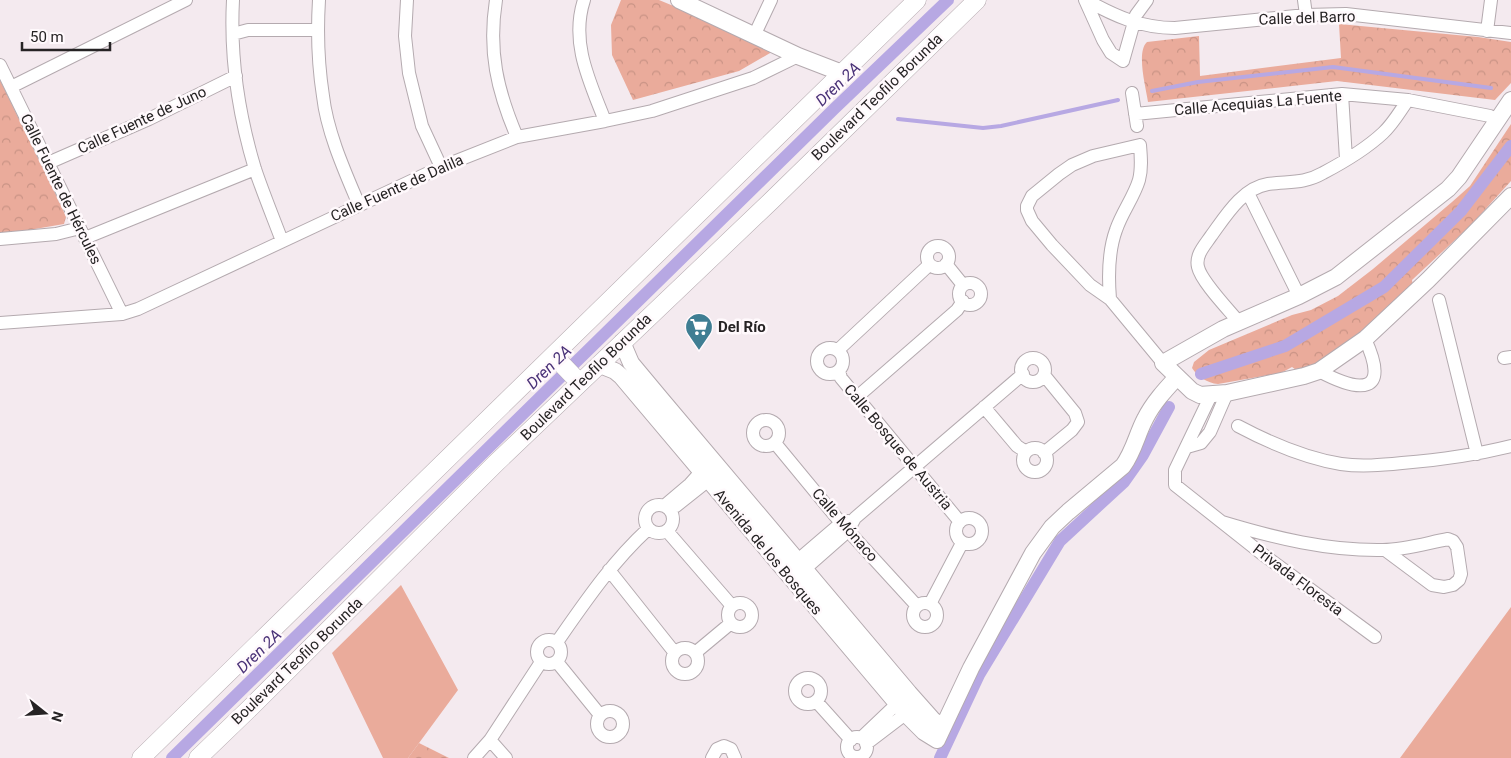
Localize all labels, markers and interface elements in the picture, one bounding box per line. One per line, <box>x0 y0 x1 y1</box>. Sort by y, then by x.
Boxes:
street label: Calle del Barro <box>1258 7 1356 29</box>
scale bar <box>22 20 110 52</box>
text: 50 m <box>30 28 64 46</box>
street label: Boulevard Teofilo Borunda <box>808 30 946 164</box>
water label: Dren 2A <box>812 58 864 110</box>
street label: Calle Fuente de Juno <box>75 82 209 158</box>
street label: Calle Acequias La Fuente <box>1174 87 1343 119</box>
street label: Calle Fuente de Hércules <box>17 111 105 267</box>
street label: Calle Fuente de Dalila <box>328 151 466 225</box>
street label: Boulevard Teofilo Borunda <box>517 310 655 444</box>
supermarket icon: Del Río <box>684 312 714 351</box>
place label: Del Río <box>718 318 766 336</box>
water label: Dren 2A <box>523 341 575 393</box>
street label: Calle Bosque de Austria <box>840 380 956 514</box>
street label: Avenida de los Bosques <box>710 485 826 619</box>
street label: Calle Mónaco <box>808 485 882 565</box>
street label: Privada Floresta <box>1249 540 1347 620</box>
street label: Boulevard Teofilo Borunda <box>228 594 366 728</box>
water label: Dren 2A <box>233 625 285 677</box>
north arrow <box>20 688 70 738</box>
text: N <box>48 710 67 724</box>

